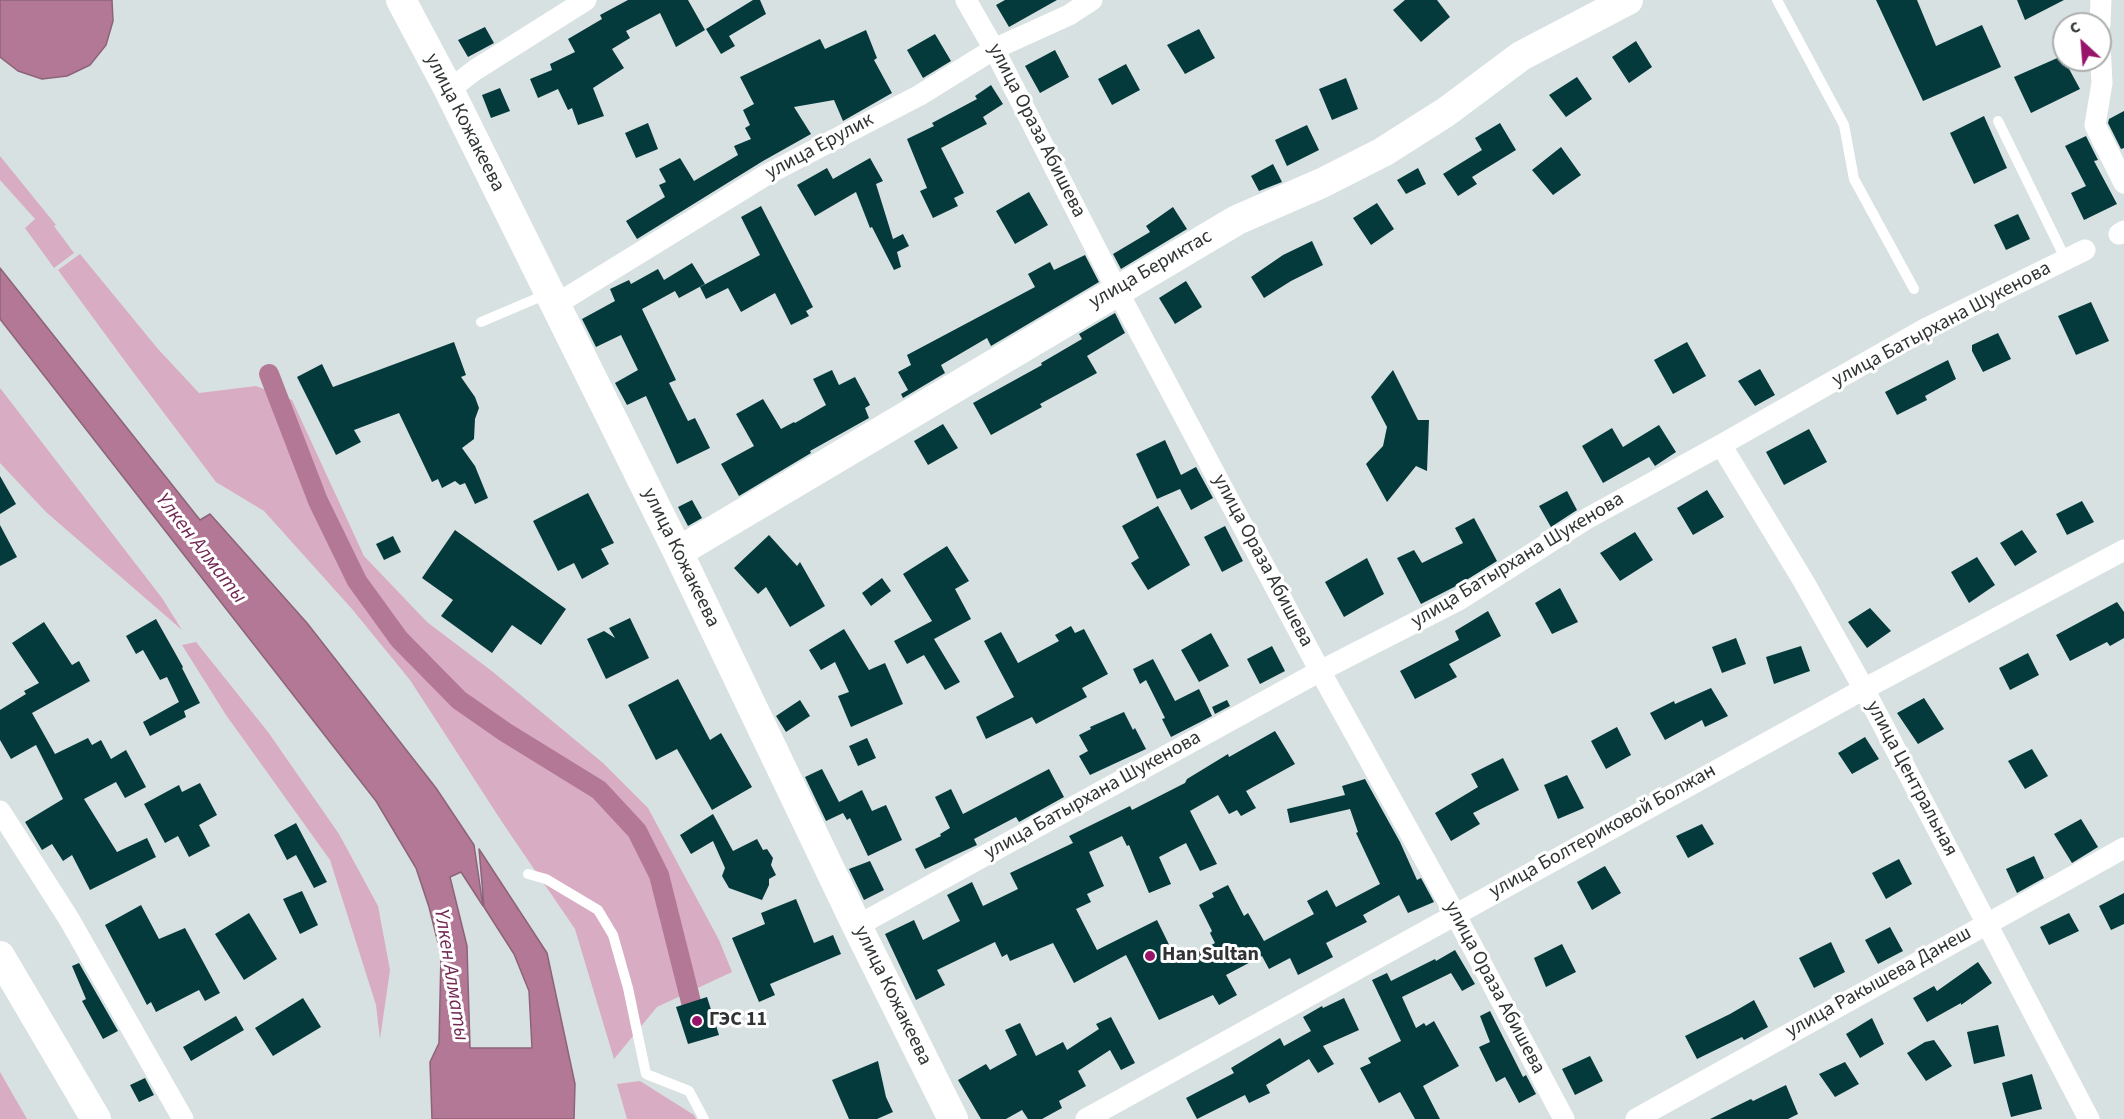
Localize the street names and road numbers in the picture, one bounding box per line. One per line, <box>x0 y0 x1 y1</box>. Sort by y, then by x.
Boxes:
street label: улица Ораза Абишева <box>982 40 1090 222</box>
street label: улица Кожакеева <box>419 50 509 196</box>
street label: улица Ерулик <box>762 108 878 186</box>
street label: улица Бериктас <box>1085 225 1217 315</box>
street label: улица Батырхана Шукенова <box>1829 257 2055 393</box>
street label: улица Ораза Абишева <box>1206 471 1318 651</box>
street label: улица Кожакеева <box>636 484 724 632</box>
street label: улица Батырхана Шукенова <box>1407 488 1629 634</box>
street label: улица Центральная <box>1860 697 1962 861</box>
street label: улица Батырхана Шукенова <box>980 726 1206 866</box>
street label: улица Болтериковой Болжан <box>1486 760 1720 904</box>
street label: улица Ораза Абишева <box>1438 898 1550 1078</box>
street label: улица Кожакеева <box>848 922 936 1070</box>
street label: улица Ракышева Данеш <box>1782 922 1976 1044</box>

